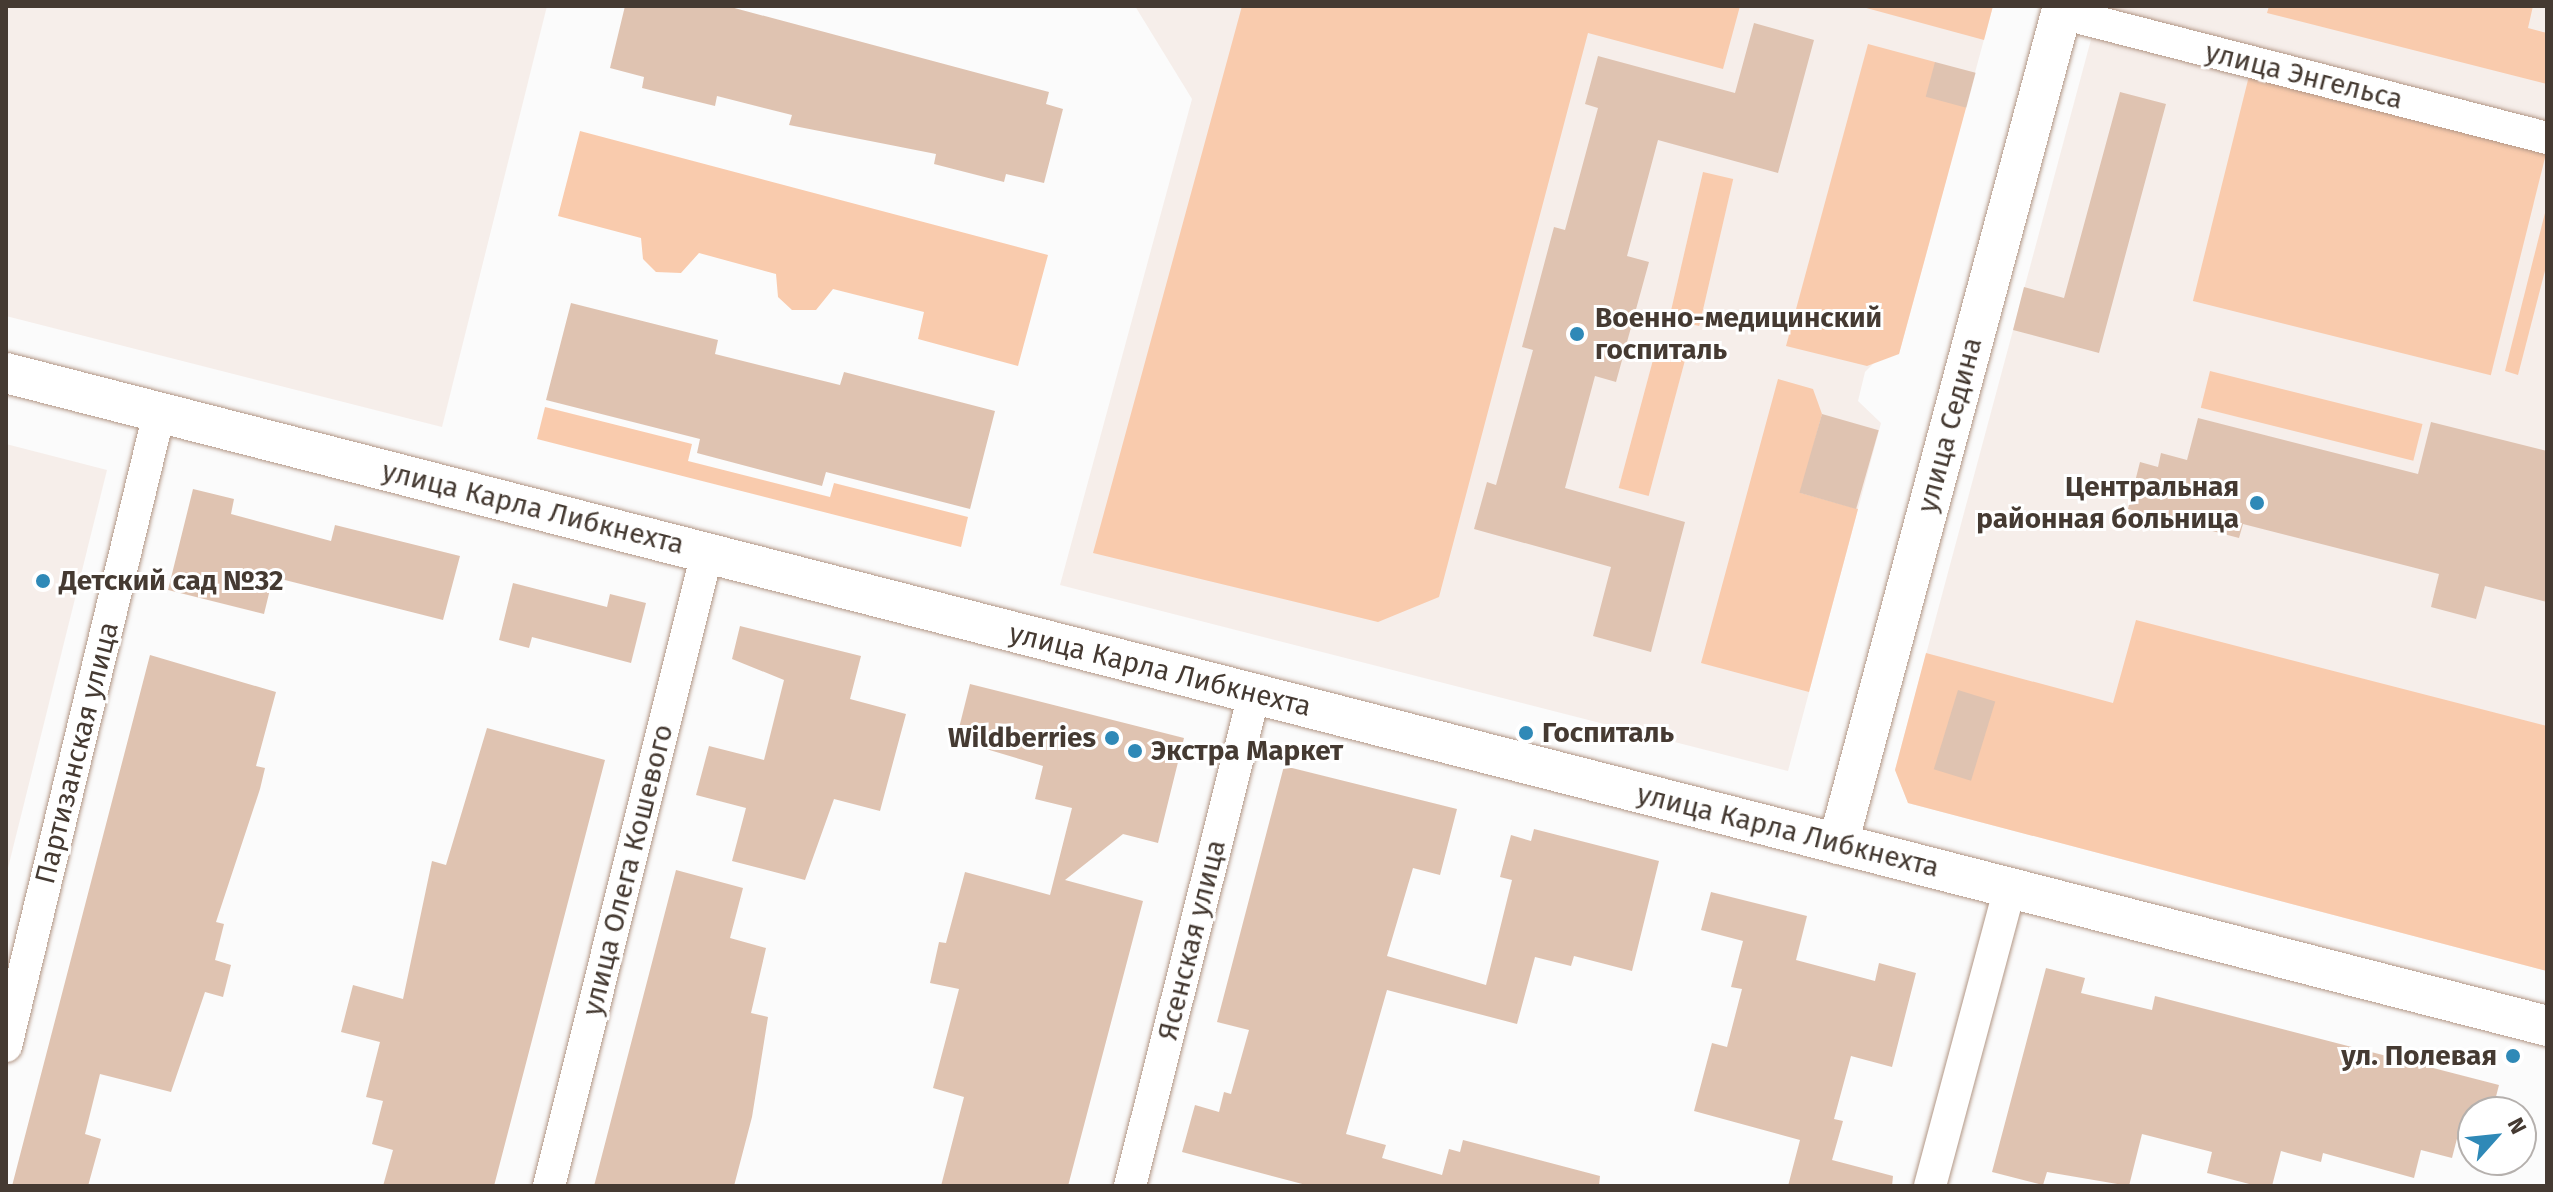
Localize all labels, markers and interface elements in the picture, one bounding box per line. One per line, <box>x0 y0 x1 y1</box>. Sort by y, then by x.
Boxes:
street label: улица Энгельса <box>2202 35 2406 117</box>
place label: Военно-медицинский госпиталь <box>1595 301 1882 367</box>
marker: Военно-медицинский госпиталь <box>1566 323 1588 345</box>
street label: улица Седина <box>1911 334 1989 516</box>
street label: улица Карла Либкнехта <box>379 454 687 562</box>
place label: Центральная районная больница <box>1976 470 2239 536</box>
marker: Центральная районная больница <box>2246 492 2268 514</box>
place label: Детский сад №32 <box>59 564 284 598</box>
marker: Детский сад №32 <box>34 572 52 590</box>
street label: улица Карла Либкнехта <box>1006 616 1314 724</box>
street label: Партизанская улица <box>28 619 126 887</box>
place label: Госпиталь <box>1542 716 1674 750</box>
street label: улица Олега Кошевого <box>576 721 680 1019</box>
place label: Wildberries <box>948 721 1096 755</box>
marker: Госпиталь <box>1517 724 1535 742</box>
marker: Wildberries <box>1103 729 1121 747</box>
place label: Экстра Маркет <box>1151 734 1343 768</box>
marker: Экстра Маркет <box>1126 742 1144 760</box>
street label: улица Карла Либкнехта <box>1634 777 1942 885</box>
street label: Ясенская улица <box>1151 836 1233 1044</box>
place label: ул. Полевая <box>2341 1039 2497 1073</box>
marker: ул. Полевая <box>2504 1047 2522 1065</box>
north arrow <box>2457 1096 2537 1176</box>
text: N <box>2502 1113 2532 1138</box>

